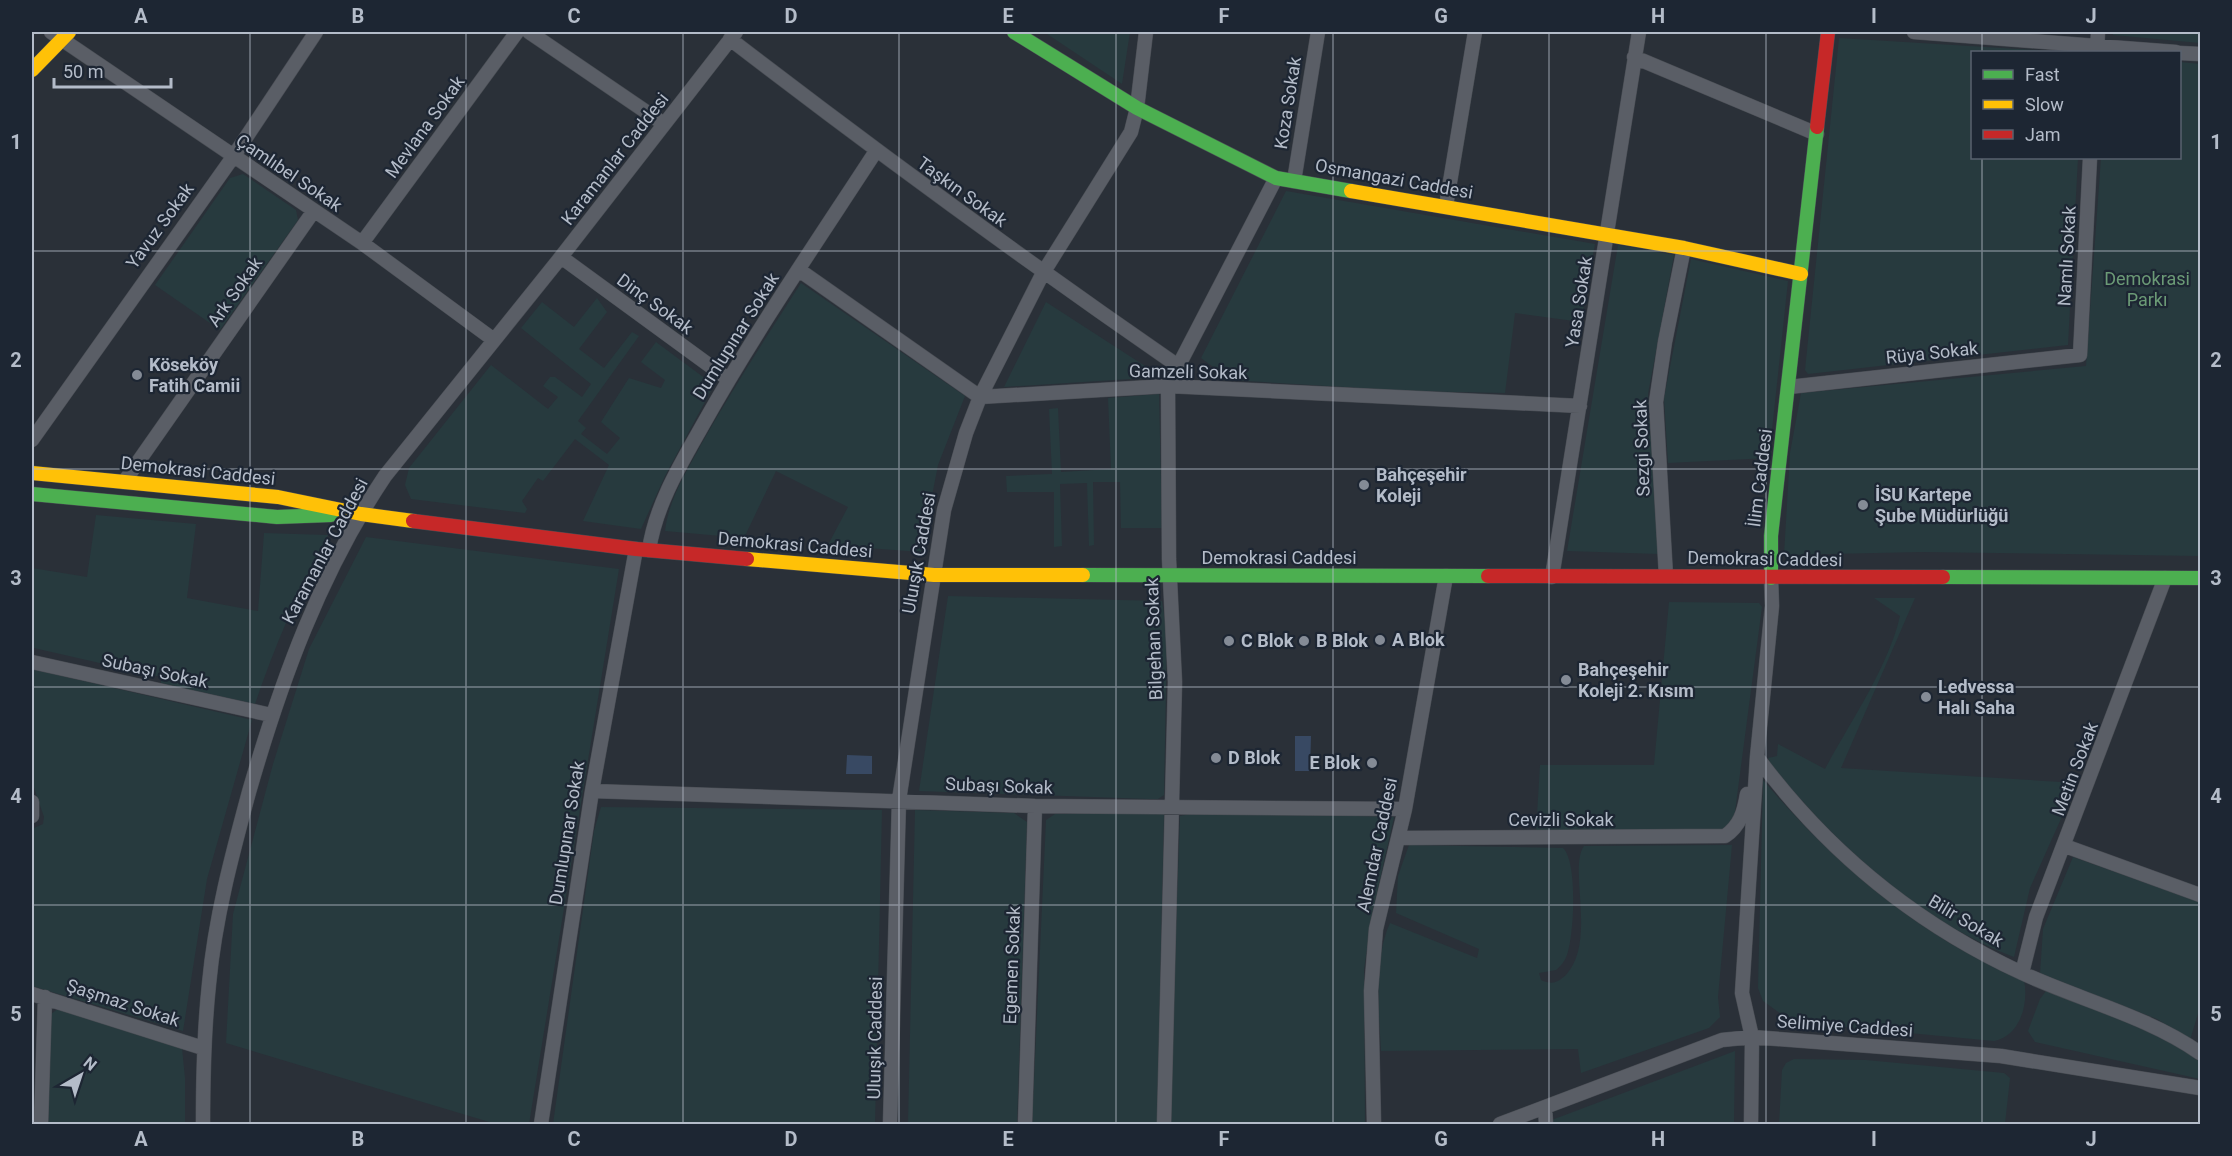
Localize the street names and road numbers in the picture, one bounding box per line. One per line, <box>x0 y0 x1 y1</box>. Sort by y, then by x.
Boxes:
street label: Koza Sokak <box>1270 54 1305 151</box>
street label: Mevlana Sokak <box>380 71 469 182</box>
street label: Karamanlar Caddesi <box>556 88 673 229</box>
street label: Çamlıbel Sokak <box>232 129 347 216</box>
street label: Taşkın Sokak <box>913 152 1012 232</box>
street label: Osmangazi Caddesi <box>1314 154 1475 203</box>
street label: Yavuz Sokak <box>121 178 198 273</box>
street label: Namlı Sokak <box>2053 204 2080 307</box>
street label: Ark Sokak <box>203 252 267 331</box>
street label: Yasa Sokak <box>1561 254 1596 349</box>
street label: Dumlupınar Sokak <box>688 268 784 403</box>
street label: Dinç Sokak <box>613 269 698 339</box>
street label: Rüya Sokak <box>1885 337 1980 368</box>
street label: Gamzeli Sokak <box>1129 360 1248 383</box>
street label: Sezgi Sokak <box>1629 398 1654 497</box>
street label: İlim Caddesi <box>1743 428 1776 528</box>
street label: Demokrasi Caddesi <box>120 452 276 489</box>
street label: Karamanlar Caddesi <box>277 474 372 627</box>
street label: Uluışık Caddesi <box>898 491 940 615</box>
street label: Demokrasi Caddesi <box>717 527 873 562</box>
street label: Demokrasi Caddesi <box>1201 547 1357 568</box>
street label: Demokrasi Caddesi <box>1687 547 1843 570</box>
street label: Bilgehan Sokak <box>1141 576 1166 701</box>
street label: Subaşı Sokak <box>100 649 211 692</box>
street label: Metin Sokak <box>2047 718 2102 819</box>
street label: Dumlupınar Sokak <box>545 758 588 907</box>
street label: Subaşı Sokak <box>945 773 1054 798</box>
street label: Alemdar Caddesi <box>1352 776 1401 914</box>
street label: Cevizli Sokak <box>1508 809 1615 830</box>
street label: Bilir Sokak <box>1925 890 2008 952</box>
street label: Egemen Sokak <box>999 905 1024 1025</box>
street label: Şaşmaz Sokak <box>64 974 183 1031</box>
street label: Uluışık Caddesi <box>863 976 886 1100</box>
street label: Selimiye Caddesi <box>1776 1010 1914 1041</box>

